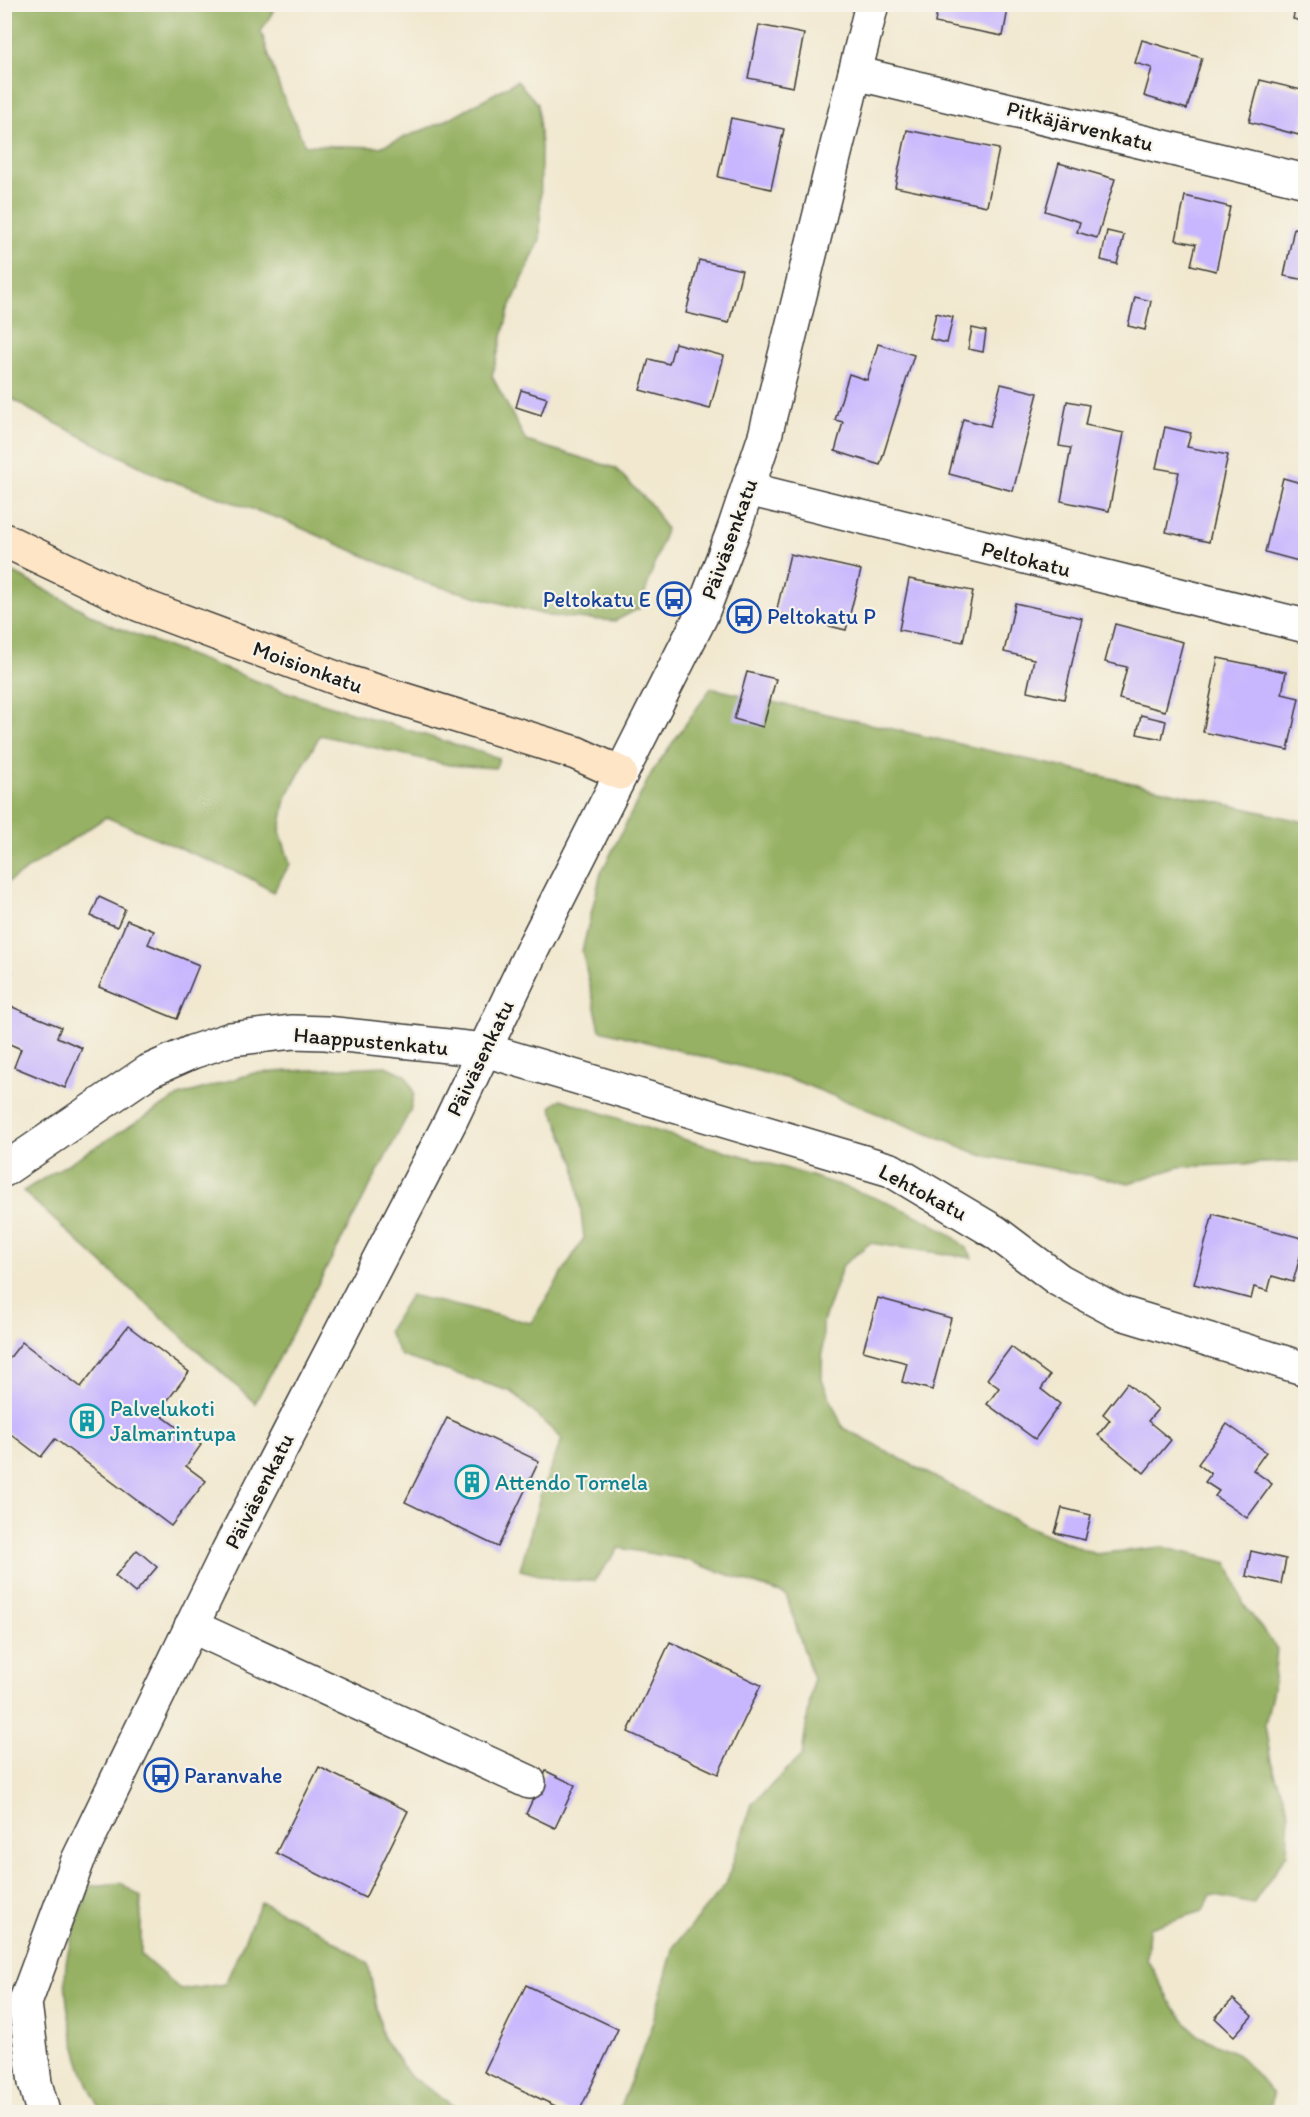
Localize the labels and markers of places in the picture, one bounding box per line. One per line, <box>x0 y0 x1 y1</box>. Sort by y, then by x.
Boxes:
bus stop icon: Peltokatu E <box>656 581 692 617</box>
place label: Peltokatu E <box>543 586 651 613</box>
bus stop icon: Peltokatu P <box>726 598 762 634</box>
place label: Peltokatu P <box>767 603 876 630</box>
place label: Palvelukoti Jalmarintupa <box>110 1395 236 1447</box>
building icon: Palvelukoti Jalmarintupa <box>69 1403 105 1439</box>
building icon: Attendo Tornela <box>454 1464 490 1500</box>
place label: Attendo Tornela <box>495 1469 648 1496</box>
bus stop icon: Paranvahe <box>143 1757 179 1793</box>
place label: Paranvahe <box>184 1762 283 1789</box>

